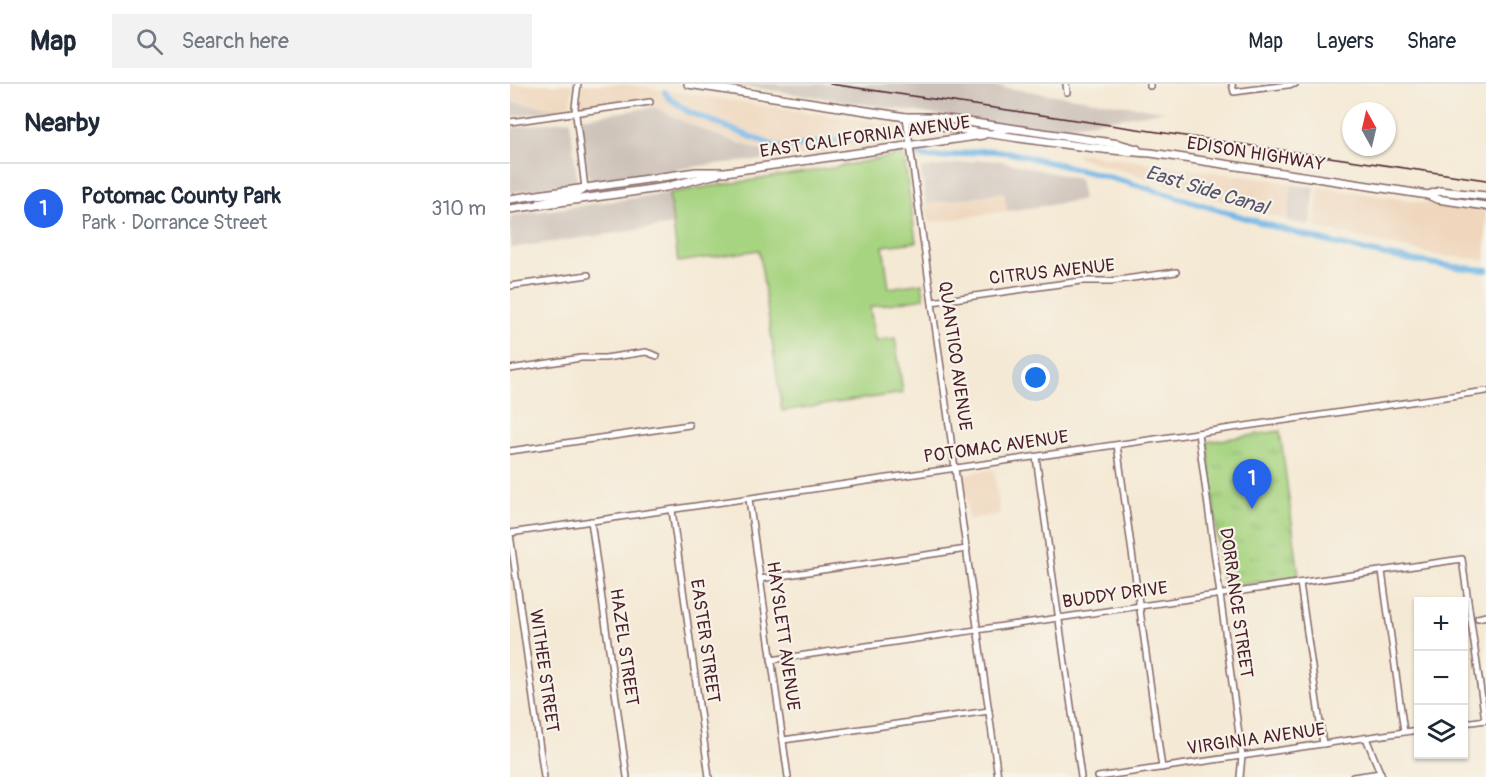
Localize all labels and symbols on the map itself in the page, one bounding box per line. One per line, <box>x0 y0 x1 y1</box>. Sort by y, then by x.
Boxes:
north arrow <box>1342 102 1396 156</box>
street label: EAST CALIFORNIA AVENUE <box>758 111 972 163</box>
street label: EDISON HIGHWAY <box>1185 132 1327 176</box>
water label: East Side Canal <box>1143 159 1273 221</box>
street label: CITRUS AVENUE <box>988 254 1116 290</box>
street label: QUANTICO AVENUE <box>933 280 977 432</box>
your location <box>1021 363 1050 392</box>
street label: POTOMAC AVENUE <box>922 425 1070 469</box>
pin: 1 <box>1232 460 1272 509</box>
street label: DORRANCE STREET <box>1214 526 1258 680</box>
street label: HAYSLETT AVENUE <box>761 560 805 712</box>
street label: BUDDY DRIVE <box>1061 576 1169 614</box>
street label: EASTER STREET <box>685 578 725 704</box>
street label: HAZEL STREET <box>604 587 644 707</box>
street label: WITHEE STREET <box>524 608 564 734</box>
street label: VIRGINIA AVENUE <box>1185 718 1327 760</box>

